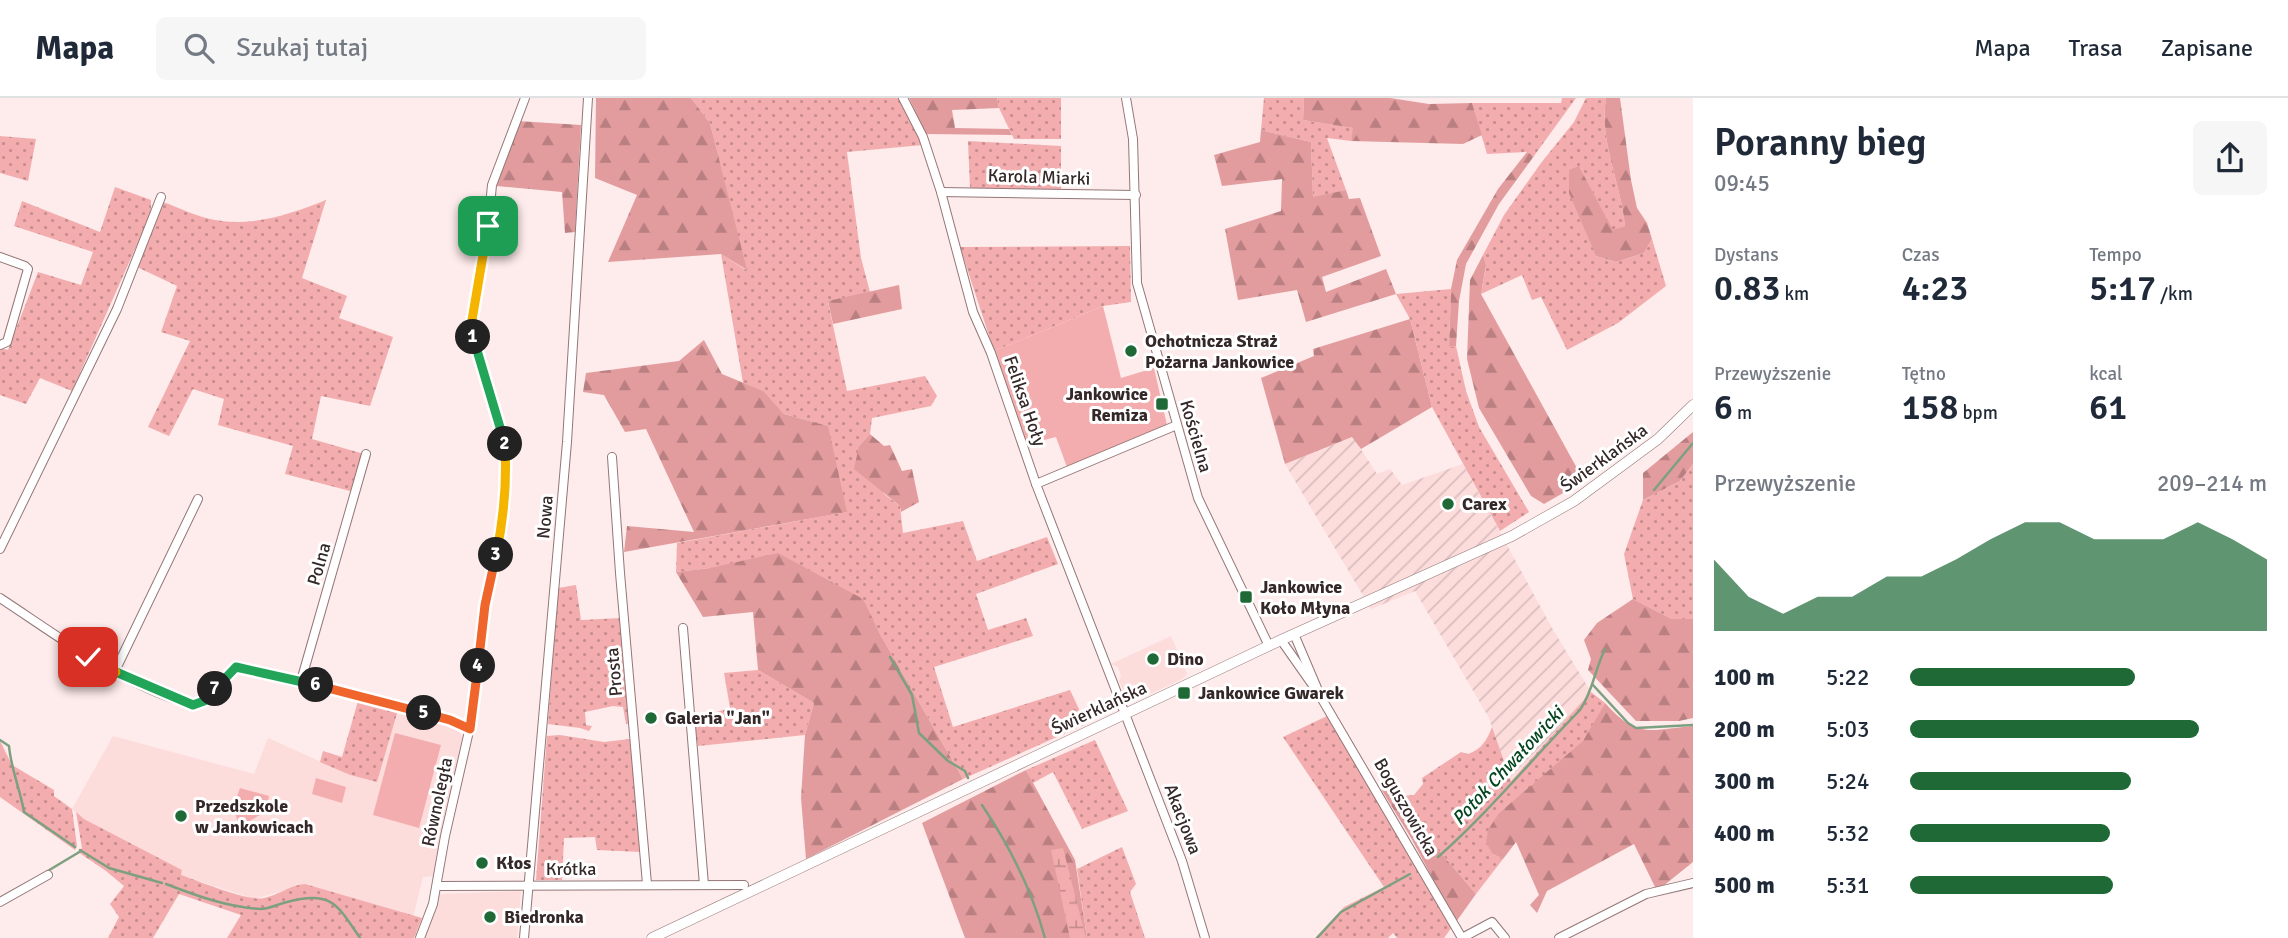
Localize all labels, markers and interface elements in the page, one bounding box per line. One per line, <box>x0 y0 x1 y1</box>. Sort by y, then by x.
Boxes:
search box <box>156 17 646 80</box>
text: Mapa <box>35 28 114 69</box>
icon: search <box>180 29 218 67</box>
text: Szukaj tutaj <box>236 32 368 64</box>
text: Mapa <box>1974 33 2031 63</box>
text: Trasa <box>2069 33 2123 63</box>
text: Zapisane <box>2161 33 2253 63</box>
text: Poranny bieg <box>1714 119 1926 166</box>
button: share <box>2193 121 2267 195</box>
street label: Karola Miarki <box>987 164 1091 190</box>
text: 09:45 <box>1714 169 1770 198</box>
pin <box>458 196 518 256</box>
icon: arrive <box>469 207 507 245</box>
text: Dystans <box>1714 243 1778 267</box>
text: Czas <box>1902 243 1940 267</box>
text: Tempo <box>2089 243 2142 267</box>
text: 0.83 <box>1714 267 1780 310</box>
text: 4:23 <box>1902 267 1968 310</box>
text: 5:17 <box>2089 267 2156 310</box>
text: km <box>1780 282 1809 306</box>
text: /km <box>2156 282 2193 306</box>
pin: 1 <box>456 320 490 354</box>
text: 1 <box>467 324 478 348</box>
place label: Ochotnicza Straż Pożarna Jankowice <box>1145 330 1294 373</box>
marker: Ochotnicza Straż Pożarna Jankowice <box>1123 343 1139 359</box>
street label: Feliksa Hoły <box>999 353 1051 450</box>
text: Przewyższenie <box>1714 362 1831 386</box>
text: Tętno <box>1902 362 1946 386</box>
text: kcal <box>2089 362 2123 386</box>
place label: Jankowice Remiza <box>1066 383 1148 426</box>
text: 6 <box>1714 386 1733 429</box>
text: 158 <box>1902 386 1958 429</box>
text: 61 <box>2089 386 2127 429</box>
marker: Jankowice Remiza <box>1154 396 1170 412</box>
street label: Kościelna <box>1175 397 1217 475</box>
text: m <box>1733 401 1752 425</box>
text: bpm <box>1958 401 1998 425</box>
street label: Świerklańska <box>1556 419 1652 497</box>
pin: 2 <box>488 426 522 462</box>
text: 2 <box>499 431 510 455</box>
text: Przewyższenie <box>1714 469 1856 498</box>
text: 209–214 m <box>2157 469 2267 498</box>
place label: Carex <box>1462 493 1507 515</box>
street label: Nowa <box>532 494 558 540</box>
marker: Carex <box>1440 496 1456 512</box>
pin: 3 <box>478 538 514 573</box>
street label: Polna <box>302 540 336 588</box>
text: 3 <box>490 542 501 566</box>
place label: Jankowice Koło Młyna <box>1260 576 1350 619</box>
marker: Jankowice Koło Młyna <box>1238 589 1254 605</box>
pin <box>58 627 118 687</box>
icon: check <box>69 638 107 676</box>
street label: Prosta <box>601 647 627 697</box>
pin: 4 <box>461 648 496 684</box>
place label: Dino <box>1167 648 1204 670</box>
marker: Dino <box>1145 651 1161 667</box>
text: 4 <box>472 653 483 677</box>
text: 100 m <box>1714 663 1775 692</box>
text: 5:22 <box>1826 663 1869 692</box>
pin: 6 <box>298 668 334 702</box>
pin: 7 <box>198 672 232 706</box>
text: 6 <box>310 672 321 696</box>
text: 7 <box>209 676 220 700</box>
street label: Świerklańska <box>1048 676 1150 740</box>
place label: Jankowice Gwarek <box>1198 682 1345 704</box>
marker: Jankowice Gwarek <box>1176 685 1192 701</box>
pin: 5 <box>406 696 442 730</box>
text: 5 <box>418 700 429 724</box>
water label: Potok Chwałowicki <box>1447 700 1570 830</box>
place label: Galeria "Jan" <box>665 707 770 729</box>
marker: Galeria "Jan" <box>643 710 659 726</box>
text: 200 m <box>1714 715 1775 744</box>
text: 5:03 <box>1826 715 1869 744</box>
street label: Boguszowicka <box>1369 754 1443 860</box>
street label: Równoległa <box>417 755 457 849</box>
text: 300 m <box>1714 767 1775 796</box>
text: 5:24 <box>1826 767 1869 796</box>
street label: Akacjowa <box>1159 781 1207 857</box>
place label: Przedszkole w Jankowicach <box>195 795 314 838</box>
marker: Przedszkole w Jankowicach <box>173 808 189 824</box>
text: 400 m <box>1714 819 1775 848</box>
text: 5:32 <box>1826 819 1869 848</box>
place label: Kłos <box>496 852 531 874</box>
marker: Kłos <box>474 855 490 871</box>
street label: Krótka <box>546 858 596 880</box>
text: 500 m <box>1714 871 1775 900</box>
text: 5:31 <box>1826 871 1869 900</box>
place label: Biedronka <box>504 906 584 928</box>
marker: Biedronka <box>482 909 498 925</box>

